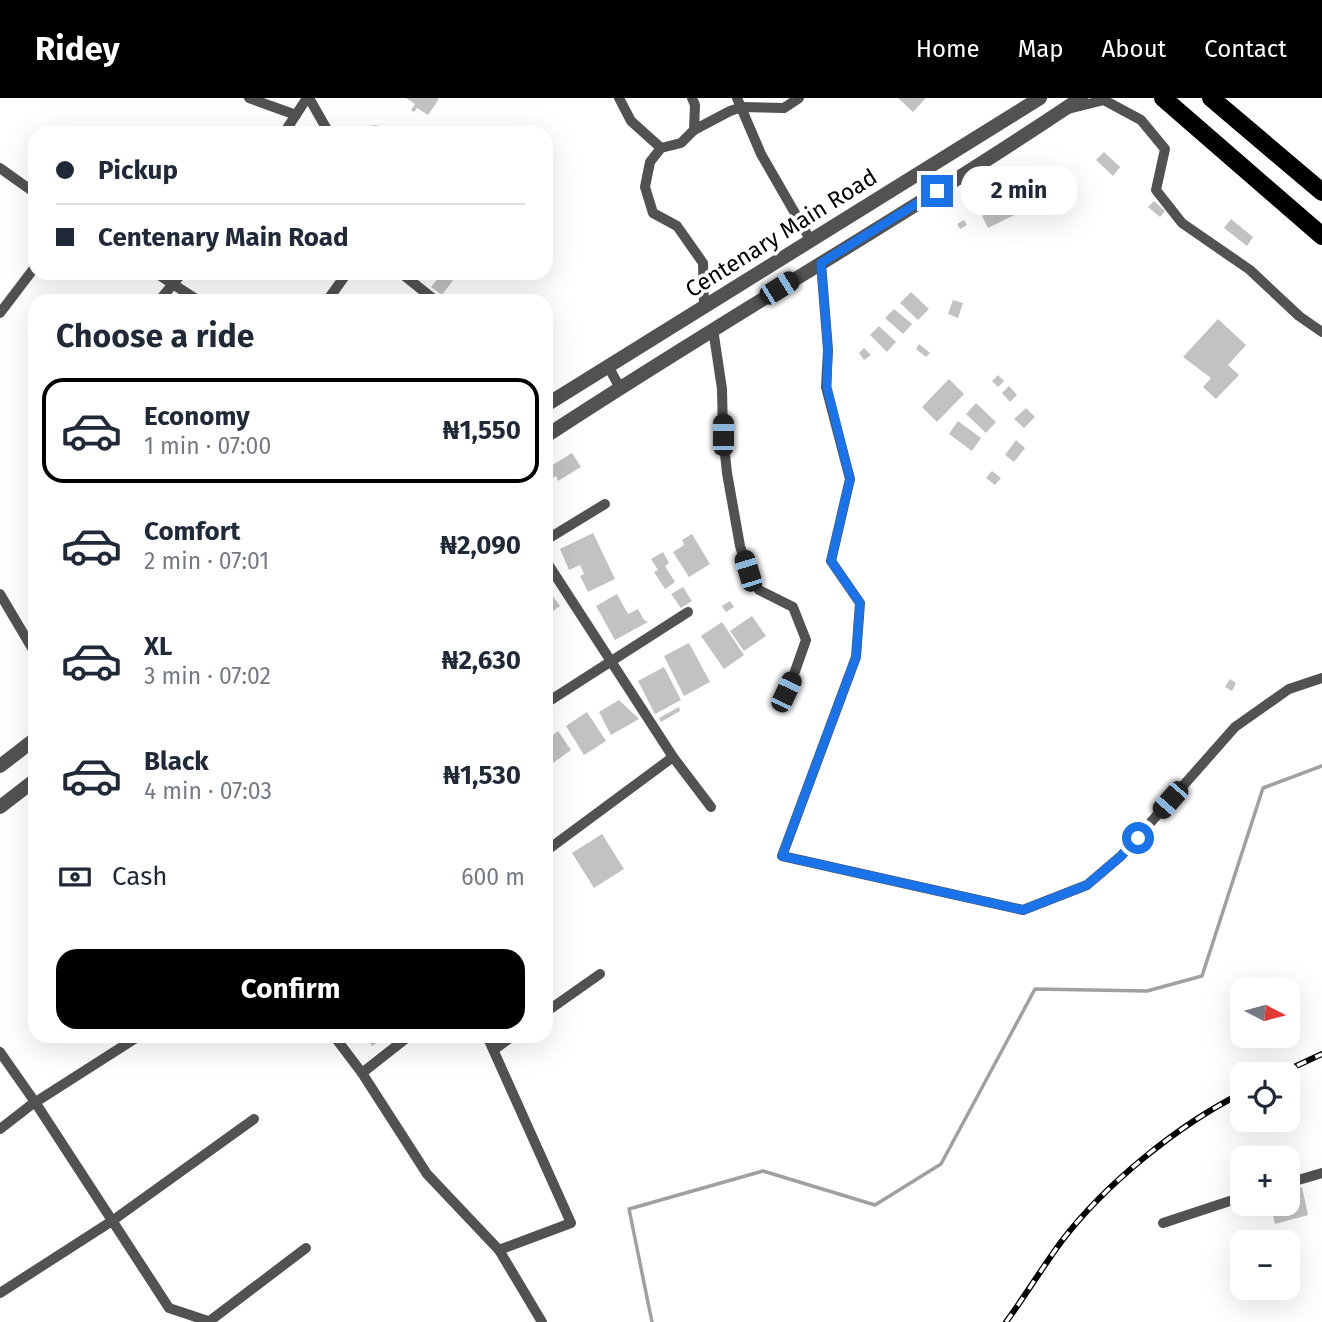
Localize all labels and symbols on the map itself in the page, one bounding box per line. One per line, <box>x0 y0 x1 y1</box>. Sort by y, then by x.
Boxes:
street label: Centenary Main Road <box>680 163 882 303</box>
callout: 2 min <box>962 166 1077 216</box>
route end <box>921 175 953 207</box>
car <box>756 268 803 308</box>
car <box>713 414 734 456</box>
car <box>732 548 765 594</box>
car <box>768 669 805 715</box>
car <box>1149 777 1192 823</box>
route start <box>1122 822 1154 854</box>
north arrow <box>1230 978 1300 1048</box>

